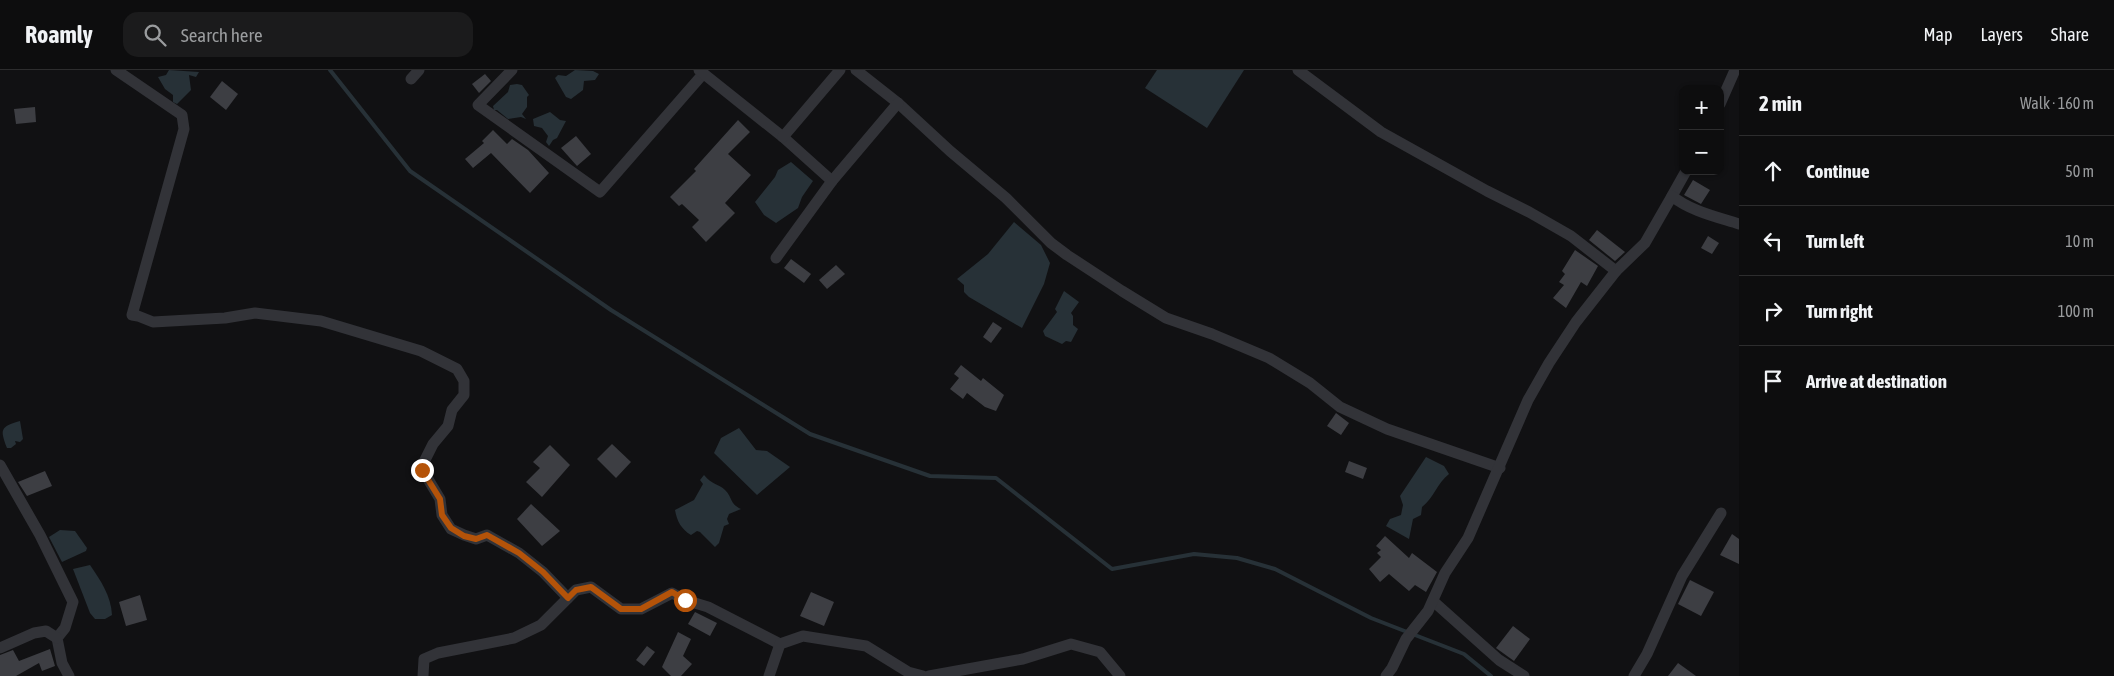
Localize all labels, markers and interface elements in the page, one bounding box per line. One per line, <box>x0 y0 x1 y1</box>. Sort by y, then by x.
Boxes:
search box <box>123 12 473 57</box>
text: Roamly <box>25 21 93 48</box>
icon: search <box>141 21 169 49</box>
text: Search here <box>181 24 263 46</box>
text: Map <box>1923 24 1952 45</box>
text: Layers <box>1980 24 2023 45</box>
text: Share <box>2051 24 2089 45</box>
map controls <box>1679 85 1724 175</box>
button: + <box>1679 85 1724 130</box>
text: 2 min <box>1759 91 1802 115</box>
text: Walk · 160 m <box>2020 94 2094 112</box>
button: − <box>1679 130 1724 175</box>
icon: ahead <box>1759 157 1787 185</box>
text: Continue <box>1806 160 1870 182</box>
text: 50 m <box>2065 162 2094 180</box>
icon: left <box>1759 227 1787 255</box>
text: Turn left <box>1806 230 1864 252</box>
text: 10 m <box>2065 232 2094 250</box>
icon: right <box>1759 297 1787 325</box>
text: Turn right <box>1806 300 1873 322</box>
text: 100 m <box>2058 302 2094 320</box>
icon: arrive <box>1759 367 1787 395</box>
text: Arrive at destination <box>1806 370 1947 392</box>
route end <box>411 459 434 482</box>
route start <box>674 589 697 612</box>

